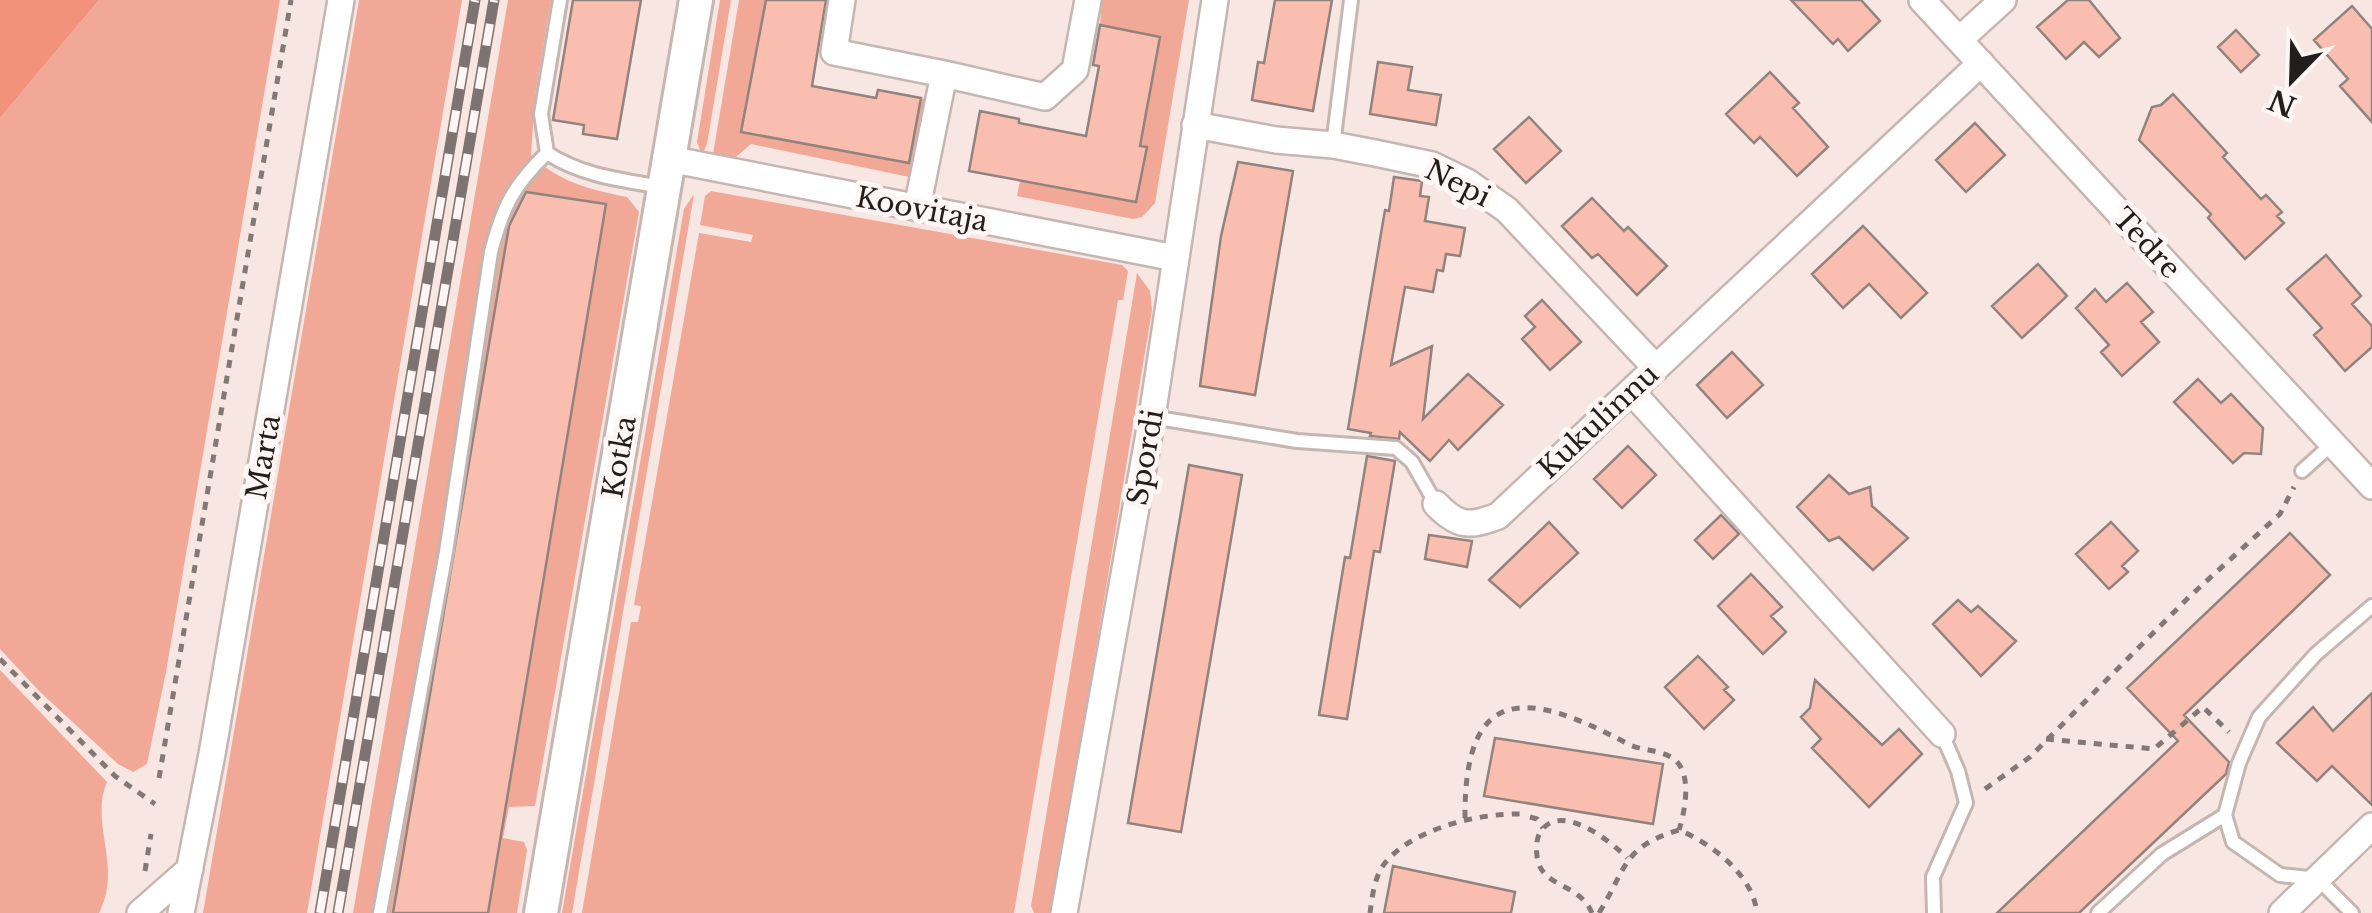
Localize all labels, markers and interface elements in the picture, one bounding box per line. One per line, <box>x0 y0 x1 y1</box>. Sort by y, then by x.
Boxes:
north arrow <box>2242 30 2342 130</box>
text: N <box>2263 81 2301 124</box>
street label: Nepi <box>1419 152 1496 215</box>
street label: Koovitaja <box>853 180 991 240</box>
street label: Tedre <box>2105 201 2188 286</box>
street label: Kukulinnu <box>1531 356 1666 486</box>
street label: Spordi <box>1120 406 1171 508</box>
street label: Marta <box>239 411 288 502</box>
street label: Kotka <box>595 413 644 501</box>

